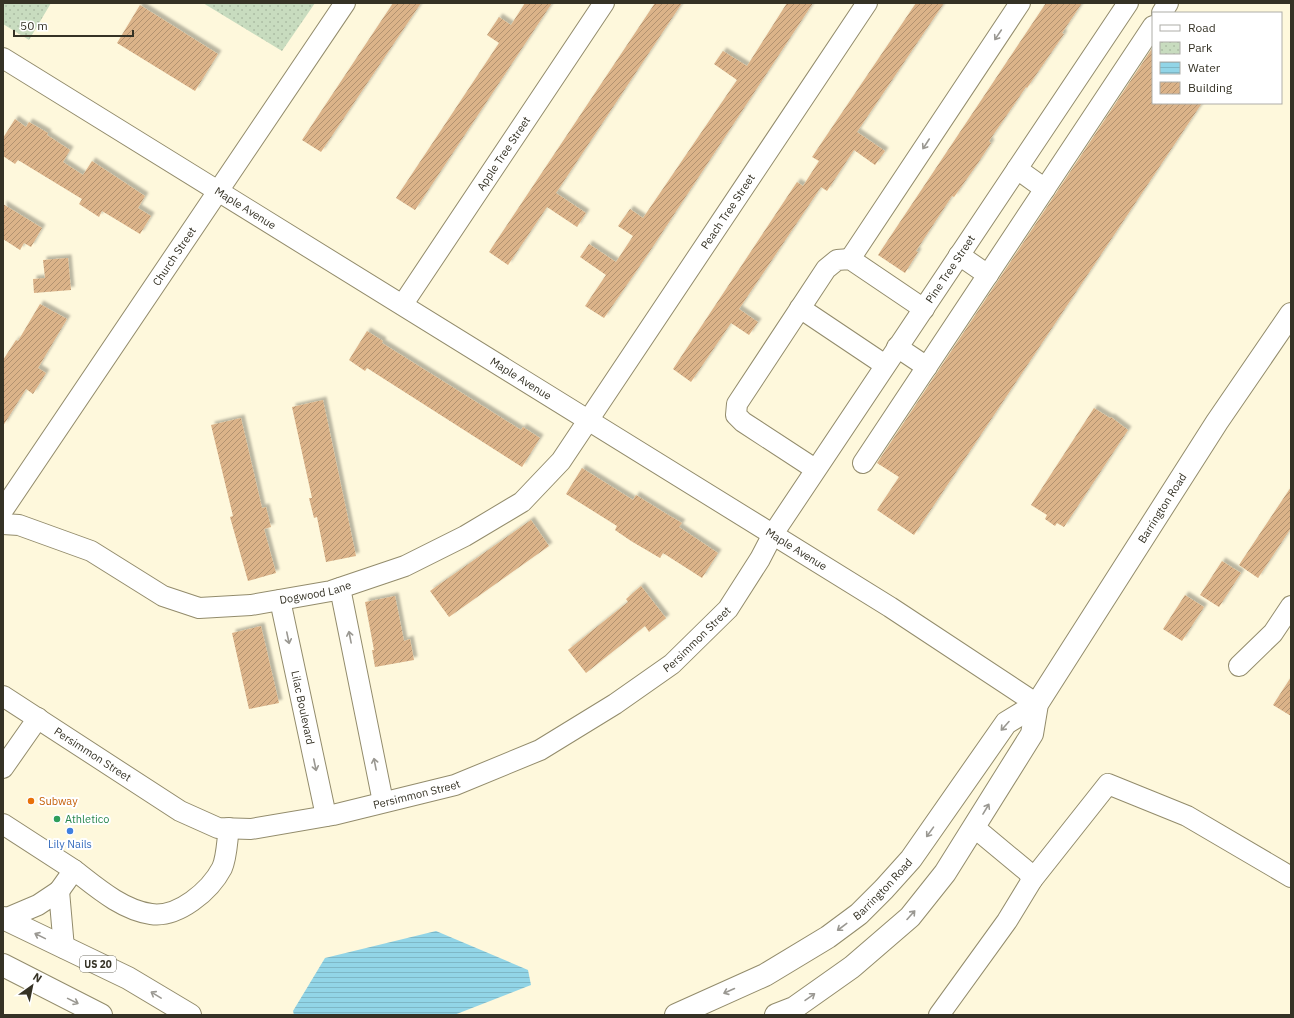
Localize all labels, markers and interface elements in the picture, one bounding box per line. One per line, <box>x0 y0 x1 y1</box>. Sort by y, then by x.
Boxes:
scale bar <box>14 12 133 38</box>
legend <box>1152 12 1282 104</box>
text: 50 m <box>20 18 48 33</box>
text: Road <box>1188 20 1216 35</box>
one-way arrow <box>994 30 1002 41</box>
text: Park <box>1188 40 1213 55</box>
text: Water <box>1188 60 1221 75</box>
text: Building <box>1188 80 1233 95</box>
street label: Apple Tree Street <box>474 114 533 193</box>
one-way arrow <box>922 138 930 149</box>
street label: Peach Tree Street <box>698 171 758 252</box>
street label: Maple Avenue <box>212 184 279 232</box>
street label: Church Street <box>149 224 199 288</box>
street label: Pine Tree Street <box>922 232 978 306</box>
street label: Maple Avenue <box>488 354 554 403</box>
street label: Barrington Road <box>1135 471 1190 546</box>
street label: Maple Avenue <box>763 525 830 573</box>
street label: Dogwood Lane <box>278 578 353 607</box>
street label: Persimmon Street <box>660 603 734 675</box>
one-way arrow <box>284 631 292 644</box>
one-way arrow <box>345 631 353 644</box>
street label: Lilac Boulevard <box>288 669 318 746</box>
one-way arrow <box>1000 721 1010 731</box>
street label: Persimmon Street <box>52 724 134 785</box>
one-way arrow <box>311 758 319 771</box>
one-way arrow <box>371 758 379 771</box>
street label: Persimmon Street <box>372 777 462 812</box>
place label: Subway <box>39 794 78 808</box>
marker: Subway <box>26 796 36 806</box>
one-way arrow <box>982 804 990 815</box>
place label: Athletico <box>65 812 109 826</box>
marker: Athletico <box>52 814 62 824</box>
marker: Lily Nails <box>65 826 75 836</box>
one-way arrow <box>926 827 935 838</box>
place label: Lily Nails <box>48 837 92 851</box>
street label: Barrington Road <box>850 855 915 923</box>
one-way arrow <box>906 910 916 920</box>
one-way arrow <box>837 923 848 931</box>
one-way arrow <box>35 932 47 939</box>
road number: US 20 <box>80 956 116 972</box>
north arrow <box>12 966 52 1006</box>
text: N <box>30 970 45 986</box>
one-way arrow <box>724 988 736 995</box>
one-way arrow <box>151 991 162 999</box>
one-way arrow <box>804 993 815 1001</box>
one-way arrow <box>67 998 79 1005</box>

